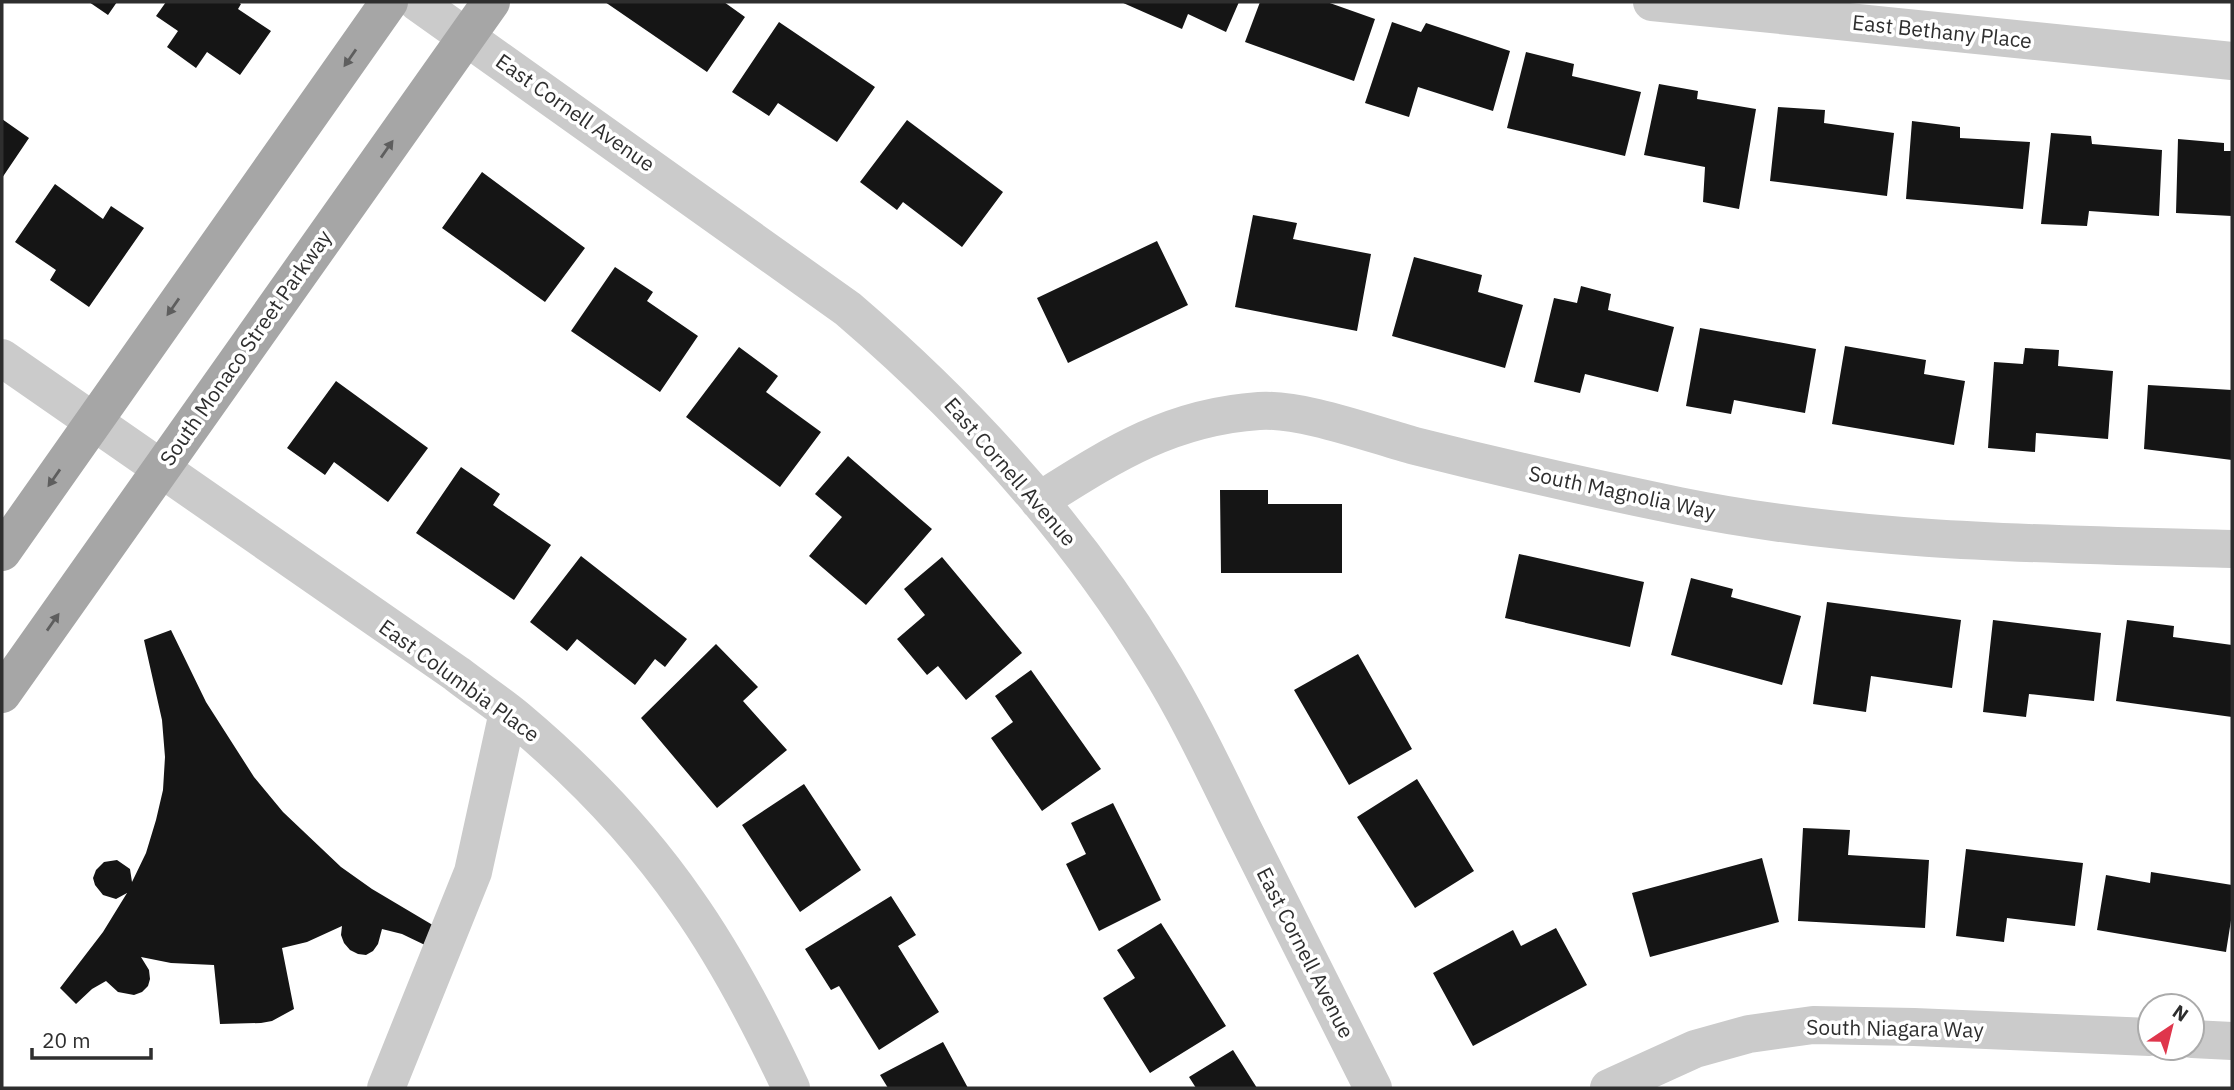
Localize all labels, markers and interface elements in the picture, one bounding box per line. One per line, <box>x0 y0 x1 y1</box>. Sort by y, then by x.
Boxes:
street label: East Bethany Place <box>1851 8 2033 54</box>
street label: East Cornell Avenue <box>490 47 661 178</box>
one-way arrow <box>343 49 357 67</box>
one-way arrow <box>380 140 394 158</box>
street label: South Monaco Street Parkway <box>153 224 338 471</box>
one-way arrow <box>167 298 181 316</box>
street label: East Cornell Avenue <box>938 391 1083 552</box>
street label: South Magnolia Way <box>1526 459 1719 526</box>
one-way arrow <box>47 469 61 487</box>
street label: East Columbia Place <box>374 612 545 748</box>
one-way arrow <box>46 613 60 631</box>
street label: East Cornell Avenue <box>1251 862 1361 1043</box>
north arrow <box>2136 992 2206 1062</box>
text: N <box>2168 999 2193 1027</box>
street label: South Niagara Way <box>1806 1012 1985 1044</box>
scale bar <box>32 1016 150 1060</box>
text: 20 m <box>42 1026 91 1054</box>

